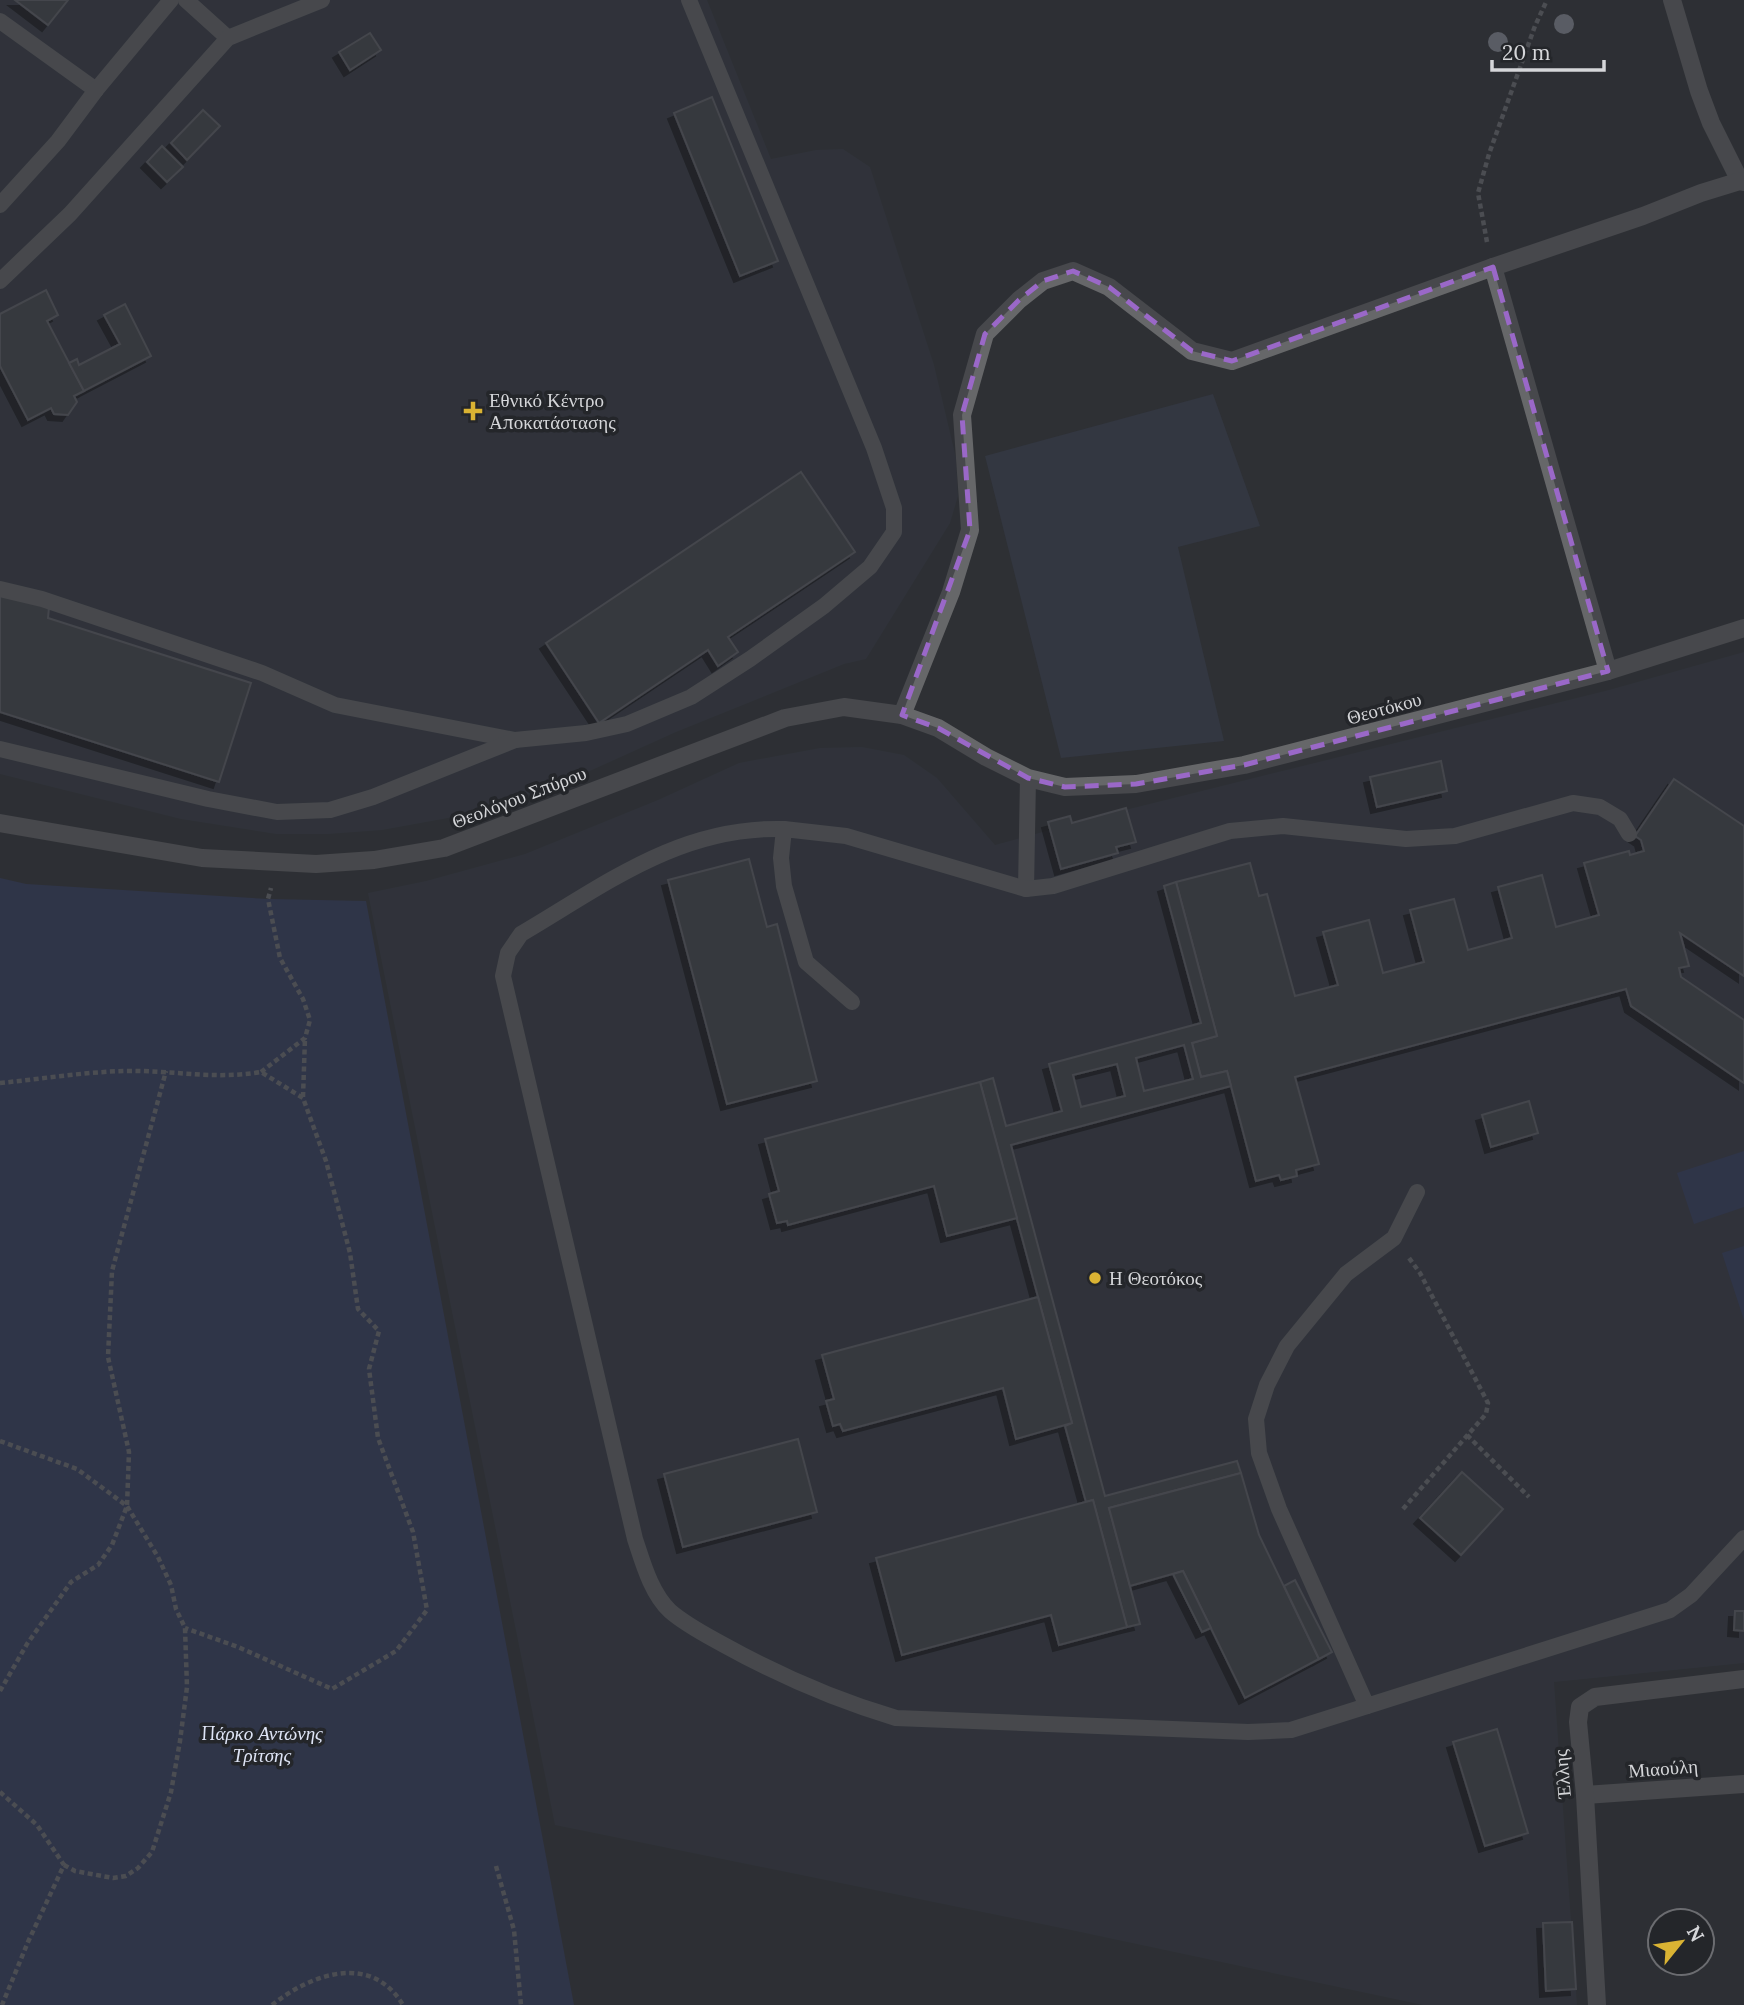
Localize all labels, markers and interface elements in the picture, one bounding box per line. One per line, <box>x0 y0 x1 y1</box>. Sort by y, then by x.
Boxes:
scale bar <box>1492 28 1604 72</box>
text: 20 m <box>1502 39 1551 66</box>
place label: Εθνικό Κέντρο Αποκατάστασης <box>489 388 616 434</box>
marker: Εθνικό Κέντρο Αποκατάστασης <box>463 401 483 421</box>
street label: Θεοτόκου <box>1344 687 1424 729</box>
street label: Θεολόγου Σπύρου <box>448 760 590 834</box>
place label: Η Θεοτόκος <box>1109 1266 1203 1290</box>
marker: Η Θεοτόκος <box>1087 1270 1103 1286</box>
park label: Πάρκο Αντώνης Τρίτσης <box>201 1721 323 1767</box>
street label: Έλλης <box>1548 1748 1576 1800</box>
street label: Μιαούλη <box>1627 1754 1699 1782</box>
north arrow <box>1646 1907 1716 1977</box>
text: N <box>1682 1921 1710 1946</box>

